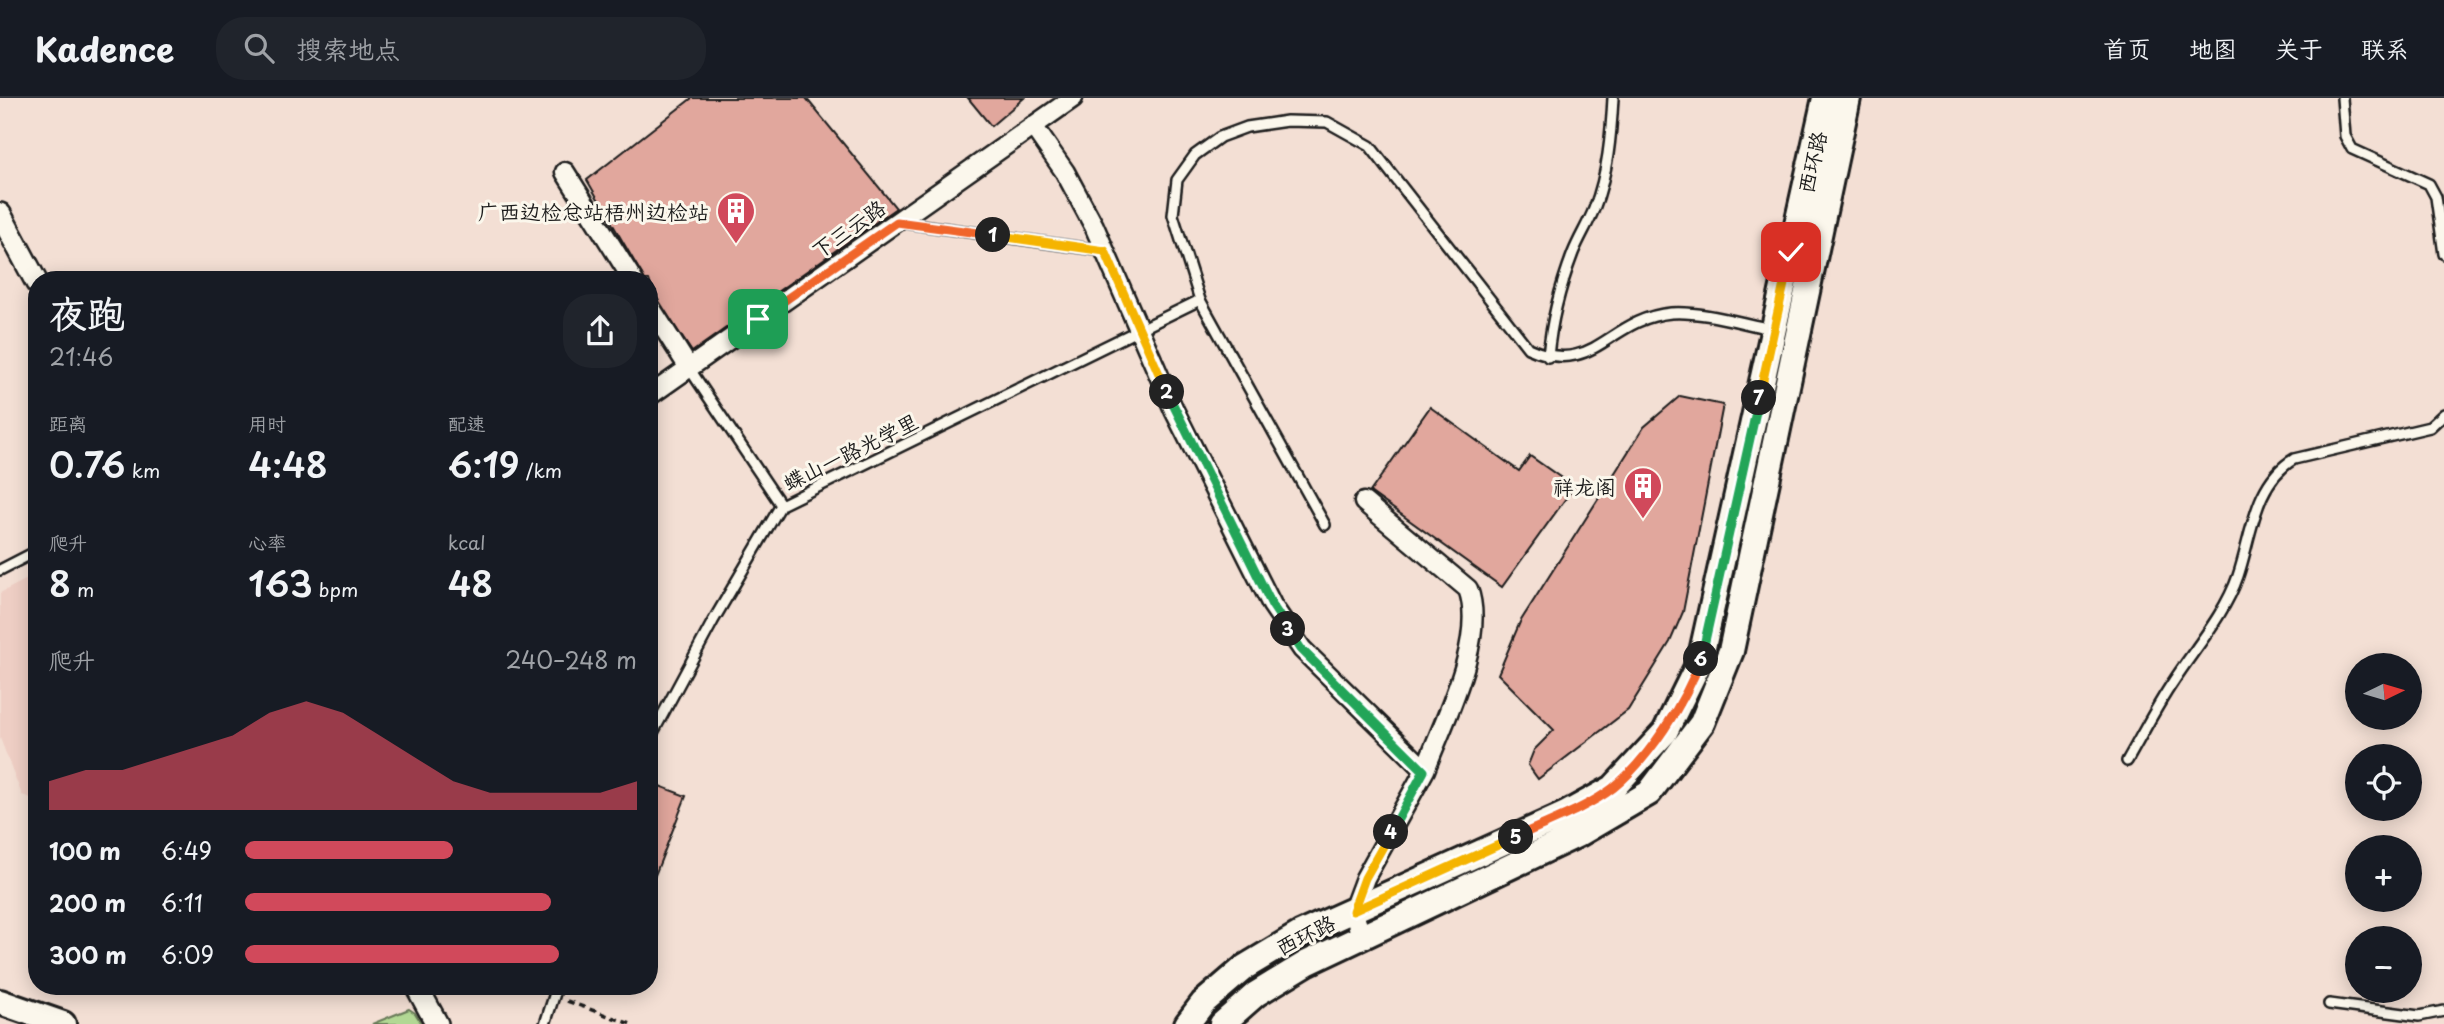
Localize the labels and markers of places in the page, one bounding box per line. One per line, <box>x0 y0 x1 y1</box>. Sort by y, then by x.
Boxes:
building icon: 广西边检总站梧州边检站 <box>715 190 757 245</box>
place label: 广西边检总站梧州边检站 <box>478 195 709 227</box>
pin: 1 <box>976 218 1010 252</box>
pin <box>1761 222 1821 282</box>
pin <box>728 289 788 349</box>
pin: 2 <box>1150 374 1184 410</box>
pin: 7 <box>1742 380 1776 416</box>
building icon: 祥龙阁 <box>1622 465 1664 520</box>
place label: 祥龙阁 <box>1553 470 1616 502</box>
pin: 3 <box>1270 612 1306 646</box>
pin: 6 <box>1684 642 1718 676</box>
pin: 4 <box>1374 814 1408 850</box>
pin: 5 <box>1498 820 1534 854</box>

